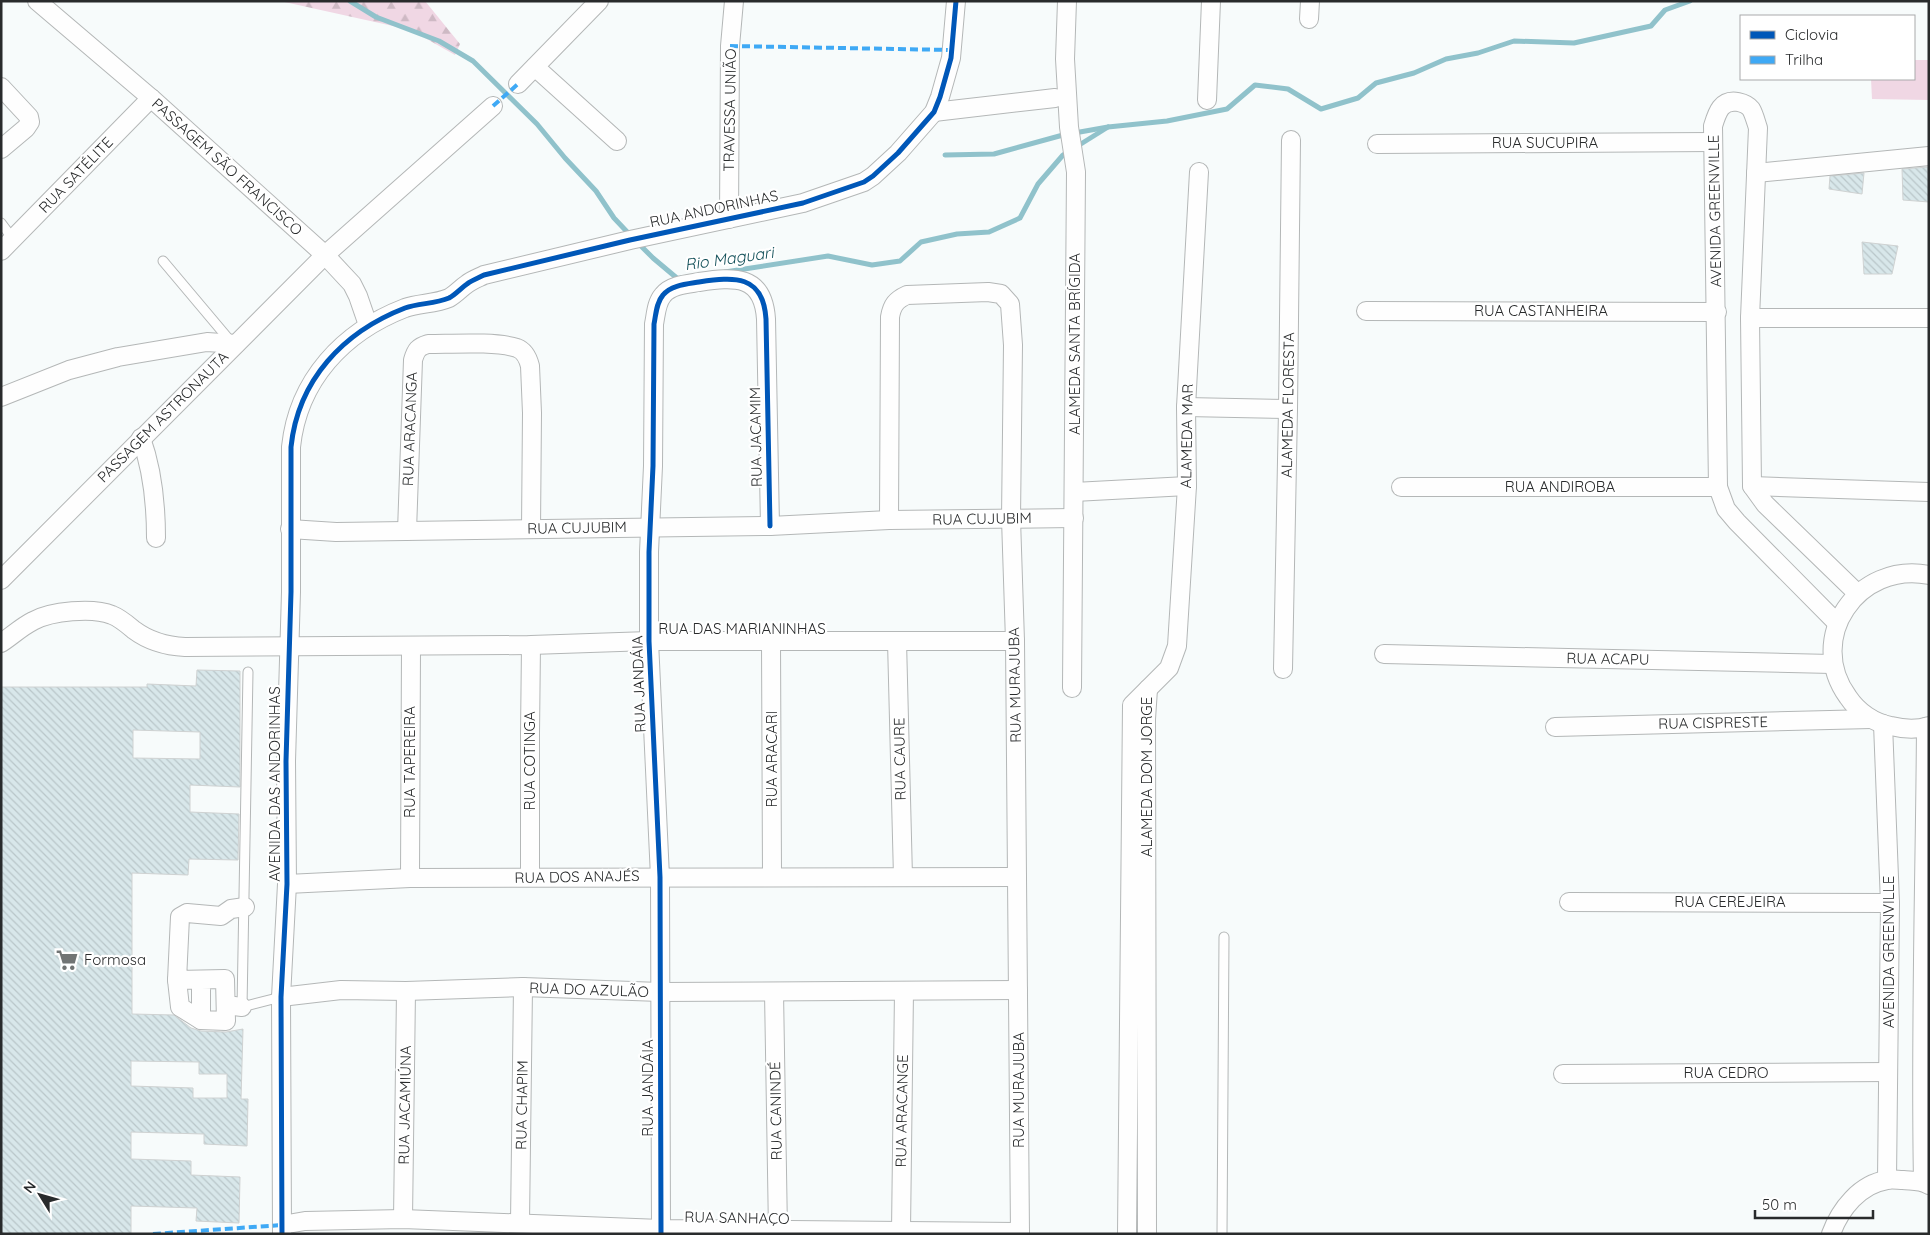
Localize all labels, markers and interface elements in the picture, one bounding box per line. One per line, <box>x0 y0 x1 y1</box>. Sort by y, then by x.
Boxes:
legend <box>1740 15 1915 80</box>
text: Ciclovia <box>1785 25 1838 44</box>
street label: TRAVESSA UNIÃO <box>719 48 740 172</box>
text: Trilha <box>1785 50 1823 69</box>
street label: PASSAGEM SÃO FRANCISCO <box>148 94 307 239</box>
street label: RUA SATÉLITE <box>35 133 117 217</box>
street label: RUA SUCUPIRA <box>1492 133 1598 152</box>
street label: AVENIDA GREENVILLE <box>1704 135 1725 287</box>
street label: RUA ANDORINHAS <box>648 186 780 231</box>
water label: Rio Maguari <box>683 242 776 274</box>
street label: ALAMEDA SANTA BRÍGIDA <box>1065 253 1084 435</box>
street label: RUA CASTANHEIRA <box>1474 301 1608 320</box>
street label: ALAMEDA FLORESTA <box>1277 332 1298 478</box>
street label: PASSAGEM ASTRONAUTA <box>93 347 232 486</box>
street label: RUA ARACANGA <box>398 371 421 486</box>
street label: ALAMEDA MAR <box>1176 383 1197 489</box>
street label: RUA JACAMIM <box>745 387 766 487</box>
street label: RUA ANDIROBA <box>1505 477 1615 496</box>
street label: RUA CUJUBIM <box>932 508 1032 529</box>
street label: RUA CUJUBIM <box>527 517 627 538</box>
street label: RUA DAS MARIANINHAS <box>658 619 826 638</box>
street label: RUA MURAJUBA <box>1004 627 1025 743</box>
street label: RUA JANDÁIA <box>627 635 650 733</box>
street label: RUA ACAPU <box>1566 648 1650 669</box>
street label: AVENIDA DAS ANDORINHAS <box>265 686 284 882</box>
street label: ALAMEDA DOM JORGE <box>1137 697 1156 857</box>
street label: RUA TAPEREIRA <box>400 706 419 818</box>
street label: RUA ARACARI <box>762 710 781 808</box>
street label: RUA COTINGA <box>520 711 539 811</box>
street label: RUA CISPRESTE <box>1658 712 1768 733</box>
street label: RUA CAURE <box>889 717 910 801</box>
street label: RUA DOS ANAJÉS <box>514 866 640 887</box>
street label: AVENIDA GREENVILLE <box>1879 876 1898 1028</box>
street label: RUA CEREJEIRA <box>1674 892 1786 911</box>
supermarket icon: Formosa <box>54 947 80 973</box>
place label: Formosa <box>84 950 146 969</box>
street label: RUA DO AZULÃO <box>529 978 649 1001</box>
street label: RUA MURAJUBA <box>1009 1032 1028 1148</box>
street label: RUA JANDÁIA <box>638 1039 657 1137</box>
street label: RUA JACAMIÚNA <box>394 1045 415 1165</box>
street label: RUA ARACANGE <box>891 1054 912 1168</box>
street label: RUA CHAPIM <box>511 1060 532 1150</box>
street label: RUA CANINDÉ <box>765 1061 786 1161</box>
street label: RUA CEDRO <box>1684 1063 1768 1082</box>
north arrow <box>15 1170 65 1220</box>
text: N <box>19 1178 40 1197</box>
scale bar <box>1755 1188 1872 1220</box>
text: 50 m <box>1762 1195 1797 1214</box>
street label: RUA SANHAÇO <box>684 1207 790 1228</box>

